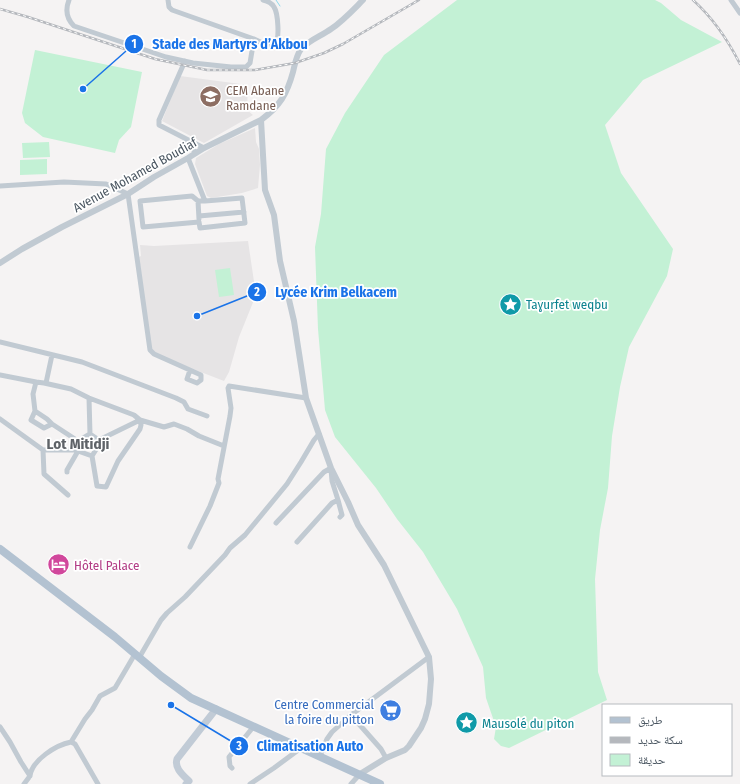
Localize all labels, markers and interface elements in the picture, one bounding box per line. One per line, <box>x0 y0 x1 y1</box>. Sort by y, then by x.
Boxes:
callout: Stade des Martyrs d’Akbou <box>124 31 316 57</box>
text: Stade des Martyrs d’Akbou <box>152 36 308 53</box>
text: 1 <box>131 37 137 51</box>
place label: CEM Abane Ramdane <box>226 83 284 113</box>
school or university icon: CEM Abane Ramdane <box>197 84 223 110</box>
street label: Avenue Mohamed Boudiaf <box>70 134 200 215</box>
callout: Lycée Krim Belkacem <box>247 279 405 305</box>
text: Lycée Krim Belkacem <box>275 284 397 301</box>
text: 2 <box>253 285 260 299</box>
place icon: Taɣuṛfet weqbu <box>498 291 524 317</box>
place label: Taɣuṛfet weqbu <box>526 297 608 312</box>
district label: Lot Mitidji <box>47 435 110 453</box>
hotel icon: Hôtel Palace <box>46 552 72 578</box>
place label: Hôtel Palace <box>74 558 140 573</box>
place label: Centre Commercial la foire du pitton <box>274 697 375 727</box>
supermarket icon: Centre Commercial la foire du pitton <box>377 698 403 724</box>
legend <box>602 704 732 776</box>
place icon: Mausolé du piton <box>454 710 480 736</box>
text: طريق <box>638 713 663 727</box>
place label: Mausolé du piton <box>482 716 574 731</box>
callout: Climatisation Auto <box>229 733 372 759</box>
text: سكة حديد <box>638 733 683 747</box>
text: Climatisation Auto <box>256 738 364 755</box>
text: 3 <box>235 739 242 753</box>
text: حديقة <box>638 753 666 767</box>

